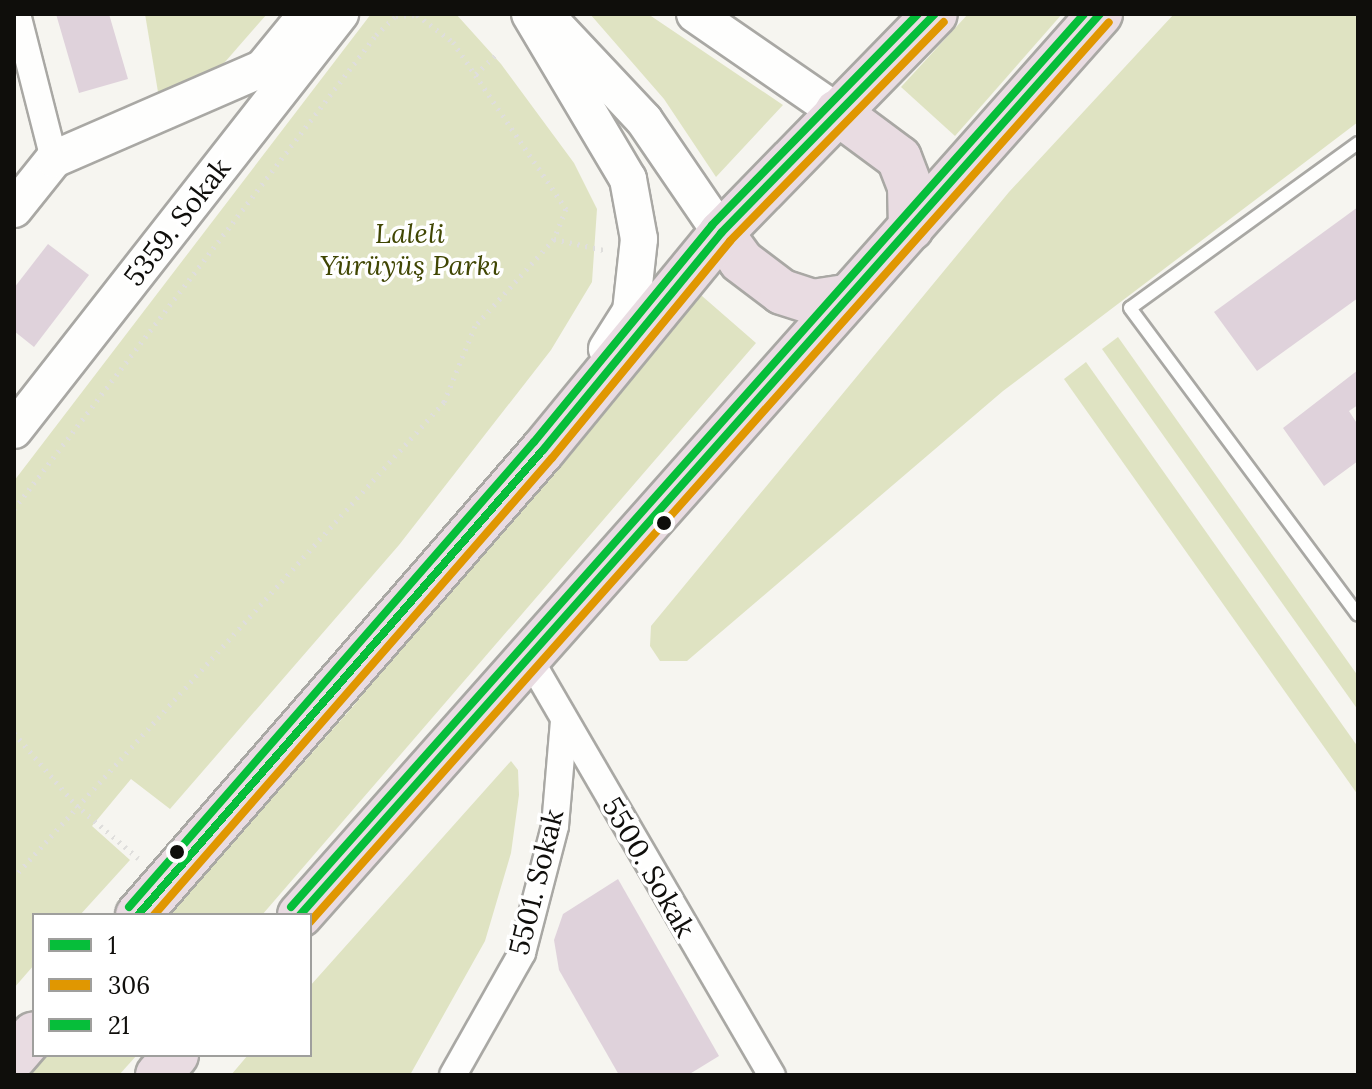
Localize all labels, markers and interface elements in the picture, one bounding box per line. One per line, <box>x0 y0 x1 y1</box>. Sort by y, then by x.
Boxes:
street label: 5359. Sokak <box>117 151 237 293</box>
park label: Laleli Yürüyüş Parkı <box>320 216 500 282</box>
unlabelled marker <box>656 515 672 531</box>
street label: 5500. Sokak <box>595 791 703 943</box>
street label: 5501. Sokak <box>502 806 570 958</box>
unlabelled marker <box>169 844 185 860</box>
legend <box>32 913 312 1057</box>
text: 1 <box>108 930 117 961</box>
text: 306 <box>108 970 150 1001</box>
text: 21 <box>108 1010 130 1041</box>

